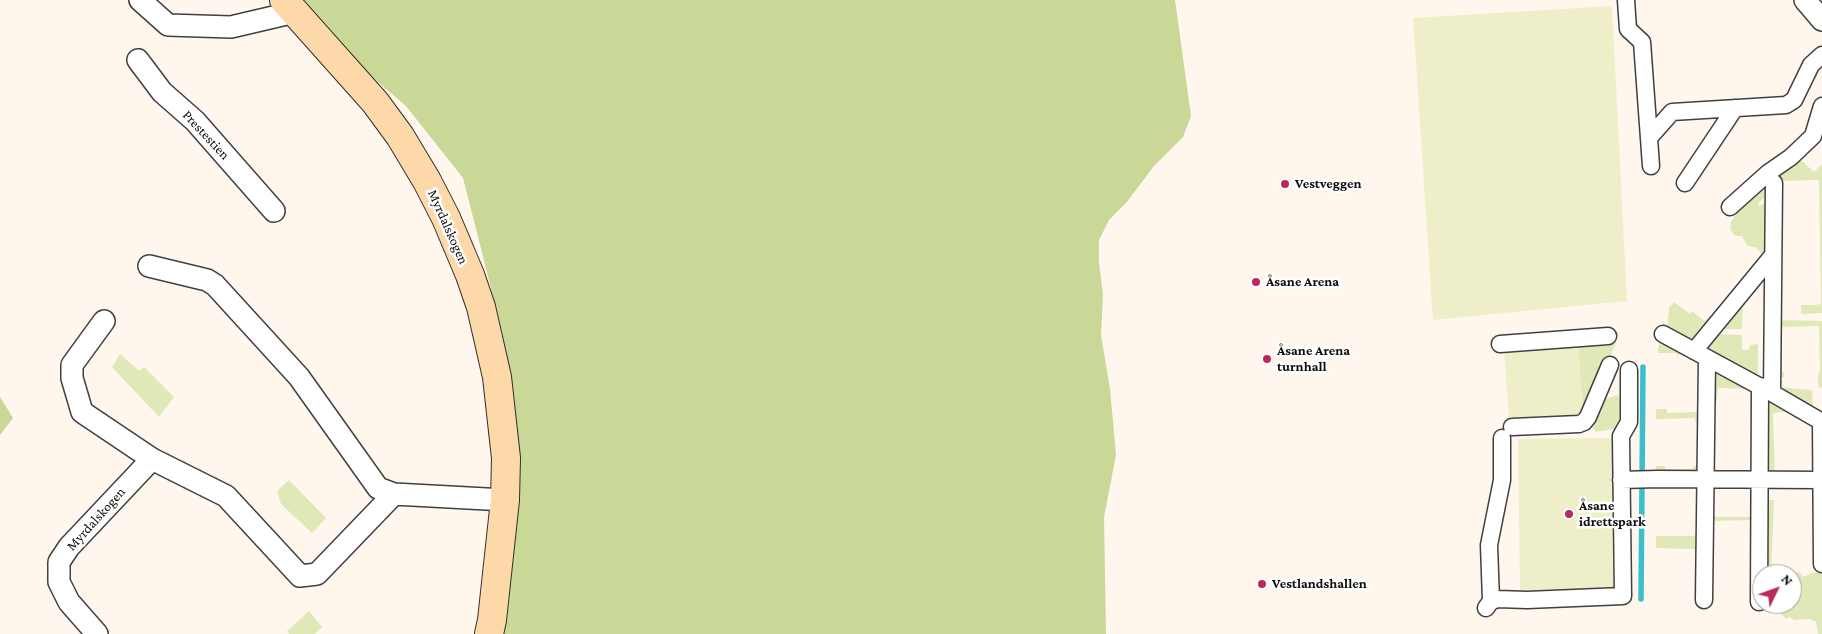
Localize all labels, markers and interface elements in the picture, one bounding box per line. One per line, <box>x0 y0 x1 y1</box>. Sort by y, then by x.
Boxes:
street label: Prestestien <box>179 107 233 163</box>
place label: Vestveggen <box>1295 176 1361 192</box>
marker: Vestveggen <box>1279 178 1291 190</box>
street label: Myrdalskogen <box>424 187 472 267</box>
place label: Åsane Arena <box>1266 274 1339 290</box>
marker: Åsane Arena <box>1250 276 1262 288</box>
place label: Åsane Arena turnhall <box>1277 343 1350 376</box>
marker: Åsane Arena turnhall <box>1261 353 1273 365</box>
street label: Myrdalskogen <box>63 484 129 554</box>
place label: Åsane idrettspark <box>1579 498 1646 530</box>
marker: Åsane idrettspark <box>1563 508 1575 520</box>
north arrow <box>1752 564 1802 614</box>
text: N <box>1778 571 1797 589</box>
place label: Vestlandshallen <box>1272 576 1367 592</box>
marker: Vestlandshallen <box>1256 578 1268 590</box>

